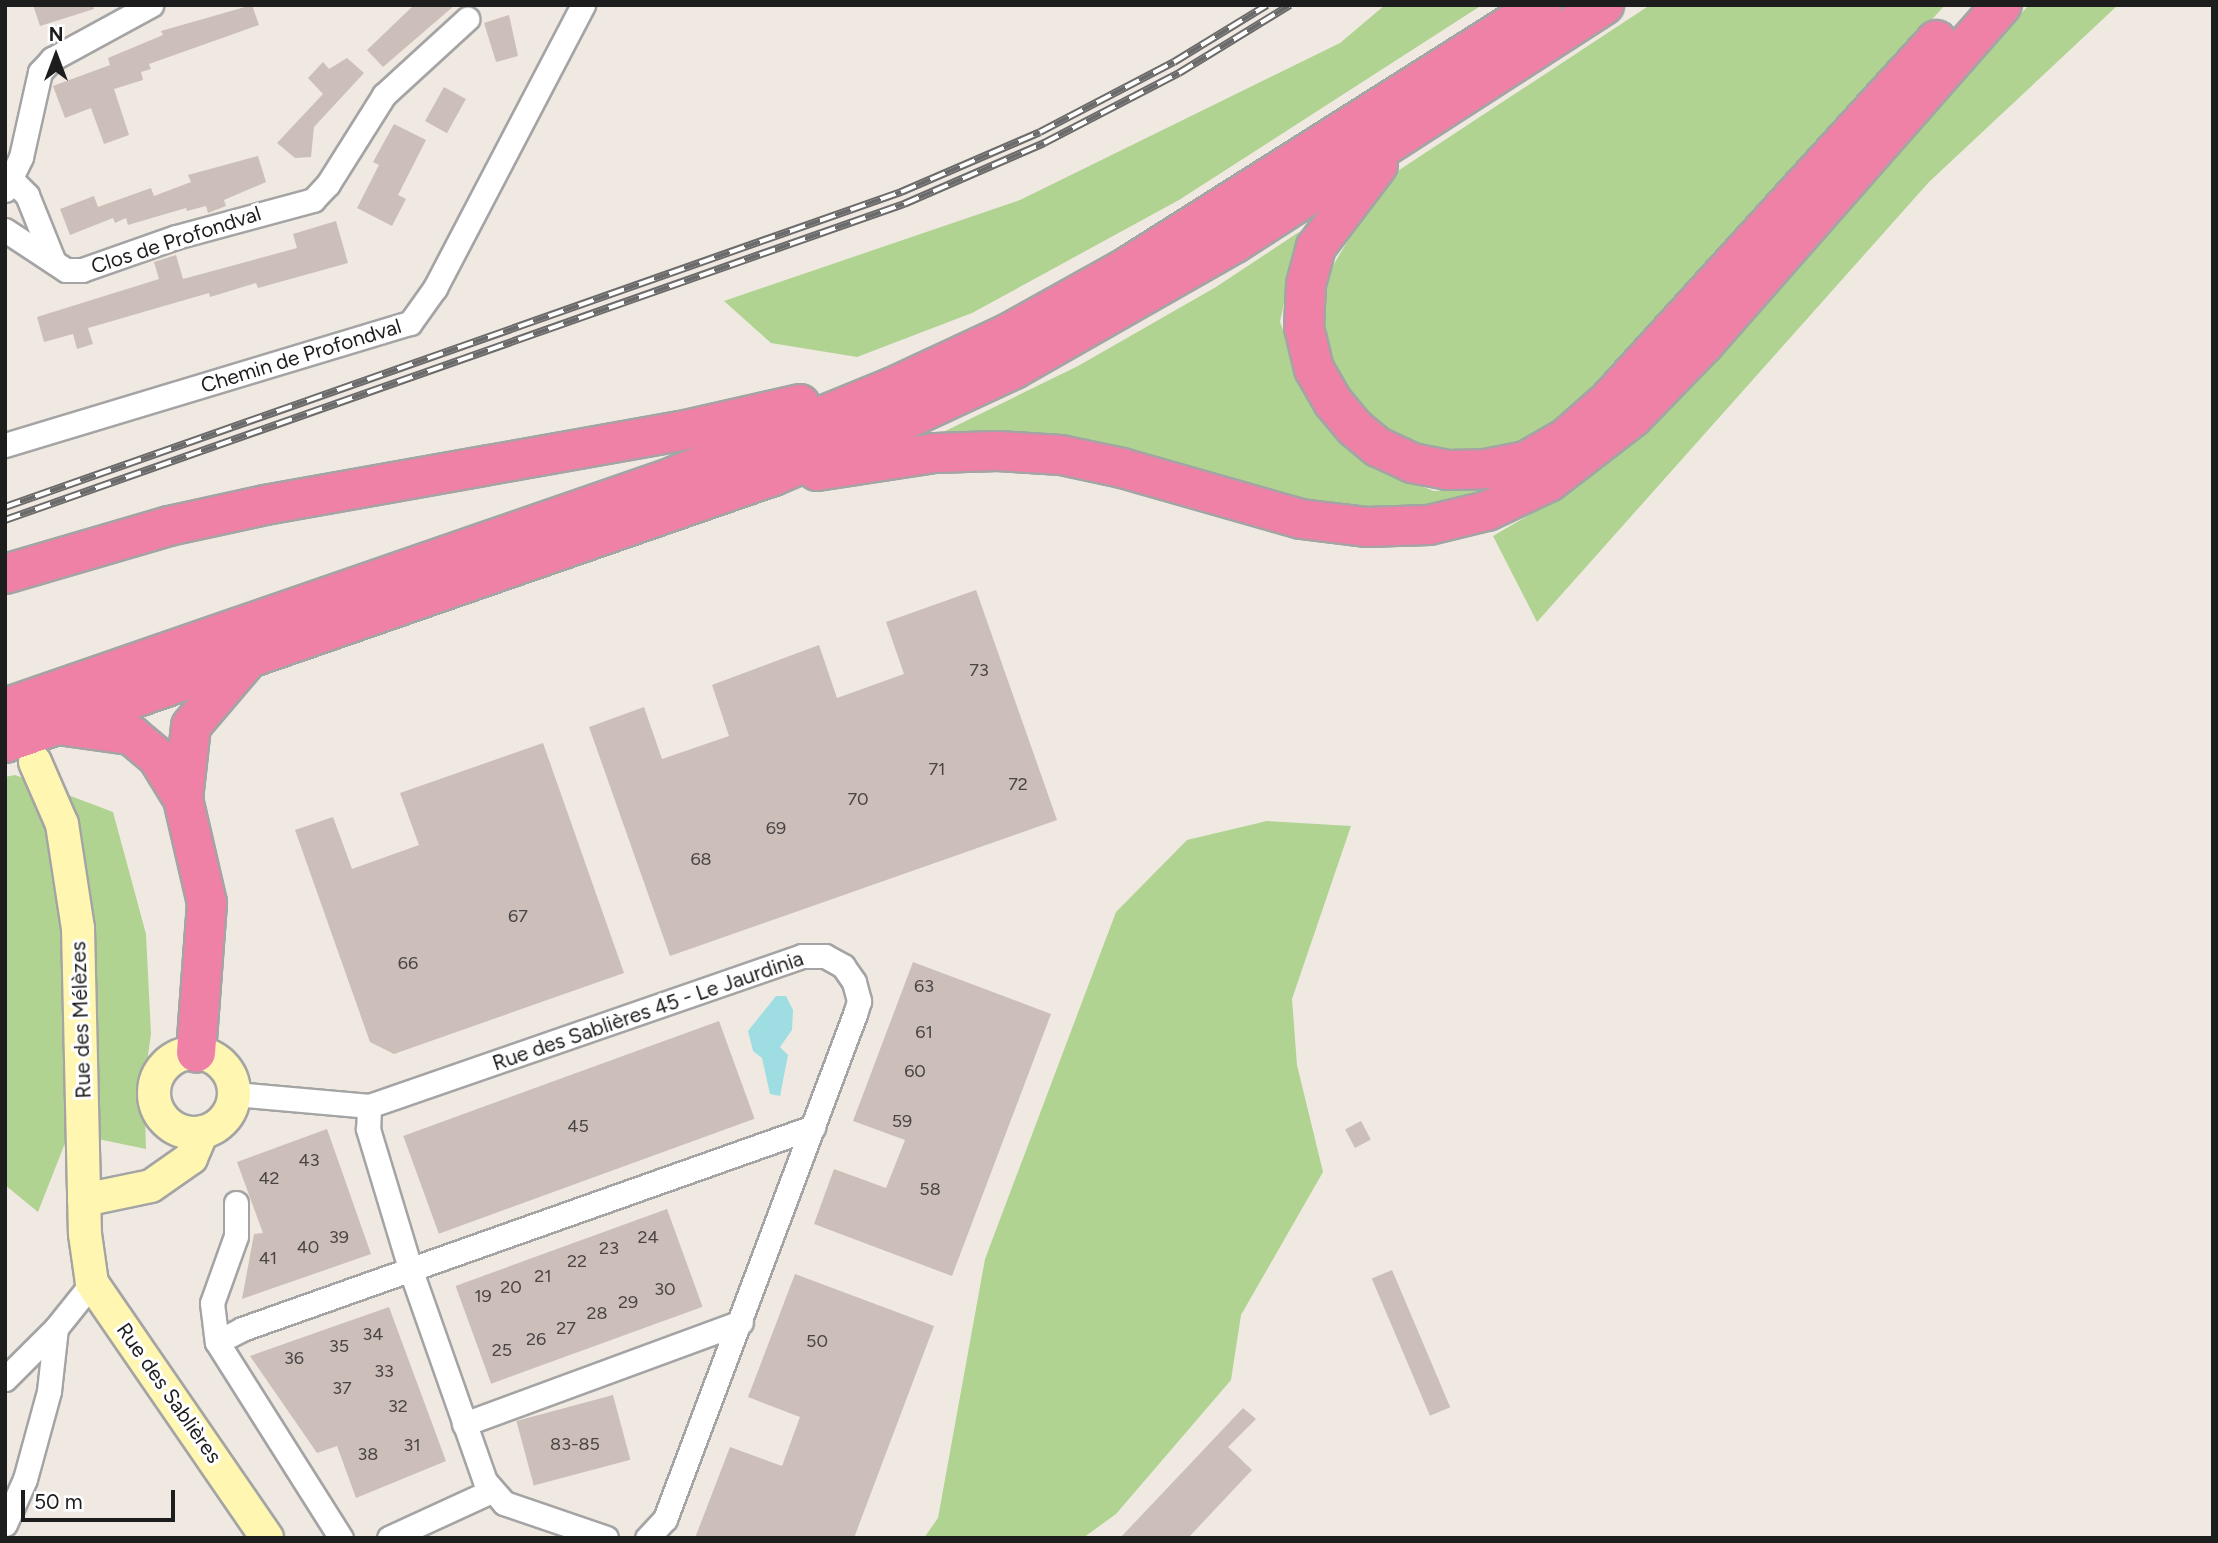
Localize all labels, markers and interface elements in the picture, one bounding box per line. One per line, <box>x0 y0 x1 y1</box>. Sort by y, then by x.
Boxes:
north arrow <box>21 21 91 91</box>
text: N <box>49 23 63 46</box>
street label: Clos de Profondval <box>88 201 264 279</box>
street label: Chemin de Profondval <box>198 314 404 398</box>
house number: 73 <box>969 659 989 681</box>
house number: 71 <box>928 758 946 780</box>
house number: 72 <box>1008 773 1028 795</box>
house number: 70 <box>847 788 869 810</box>
house number: 69 <box>766 817 786 839</box>
house number: 68 <box>690 848 712 870</box>
house number: 67 <box>508 905 528 927</box>
street label: Rue des Mélèzes <box>66 941 96 1099</box>
street label: Rue des Sablières 45 - Le Jaurdinia <box>489 946 807 1076</box>
house number: 66 <box>398 952 418 974</box>
house number: 63 <box>914 975 934 997</box>
house number: 61 <box>915 1021 933 1043</box>
house number: 60 <box>904 1060 926 1082</box>
house number: 59 <box>892 1110 912 1132</box>
house number: 45 <box>567 1115 589 1137</box>
house number: 43 <box>299 1149 319 1171</box>
house number: 42 <box>258 1167 280 1189</box>
house number: 58 <box>919 1178 941 1200</box>
house number: 39 <box>329 1226 349 1248</box>
house number: 24 <box>637 1226 659 1248</box>
house number: 40 <box>297 1236 319 1258</box>
house number: 23 <box>599 1237 619 1259</box>
house number: 41 <box>259 1247 277 1269</box>
house number: 22 <box>567 1250 587 1272</box>
house number: 21 <box>534 1265 552 1287</box>
house number: 20 <box>500 1276 522 1298</box>
house number: 30 <box>654 1278 676 1300</box>
house number: 19 <box>474 1285 492 1307</box>
house number: 29 <box>618 1291 638 1313</box>
house number: 28 <box>586 1302 608 1324</box>
house number: 27 <box>556 1317 576 1339</box>
street label: Rue des Sablières <box>111 1318 227 1468</box>
house number: 34 <box>363 1323 383 1345</box>
house number: 26 <box>526 1328 546 1350</box>
house number: 50 <box>806 1330 828 1352</box>
house number: 35 <box>329 1335 349 1357</box>
house number: 25 <box>492 1339 512 1361</box>
house number: 36 <box>284 1347 304 1369</box>
house number: 33 <box>374 1360 394 1382</box>
house number: 37 <box>332 1377 352 1399</box>
house number: 32 <box>388 1395 408 1417</box>
house number: 83-85 <box>550 1433 600 1455</box>
house number: 31 <box>403 1434 421 1456</box>
house number: 38 <box>358 1443 378 1465</box>
scale bar <box>24 1476 178 1520</box>
text: 50 m <box>34 1489 83 1514</box>

